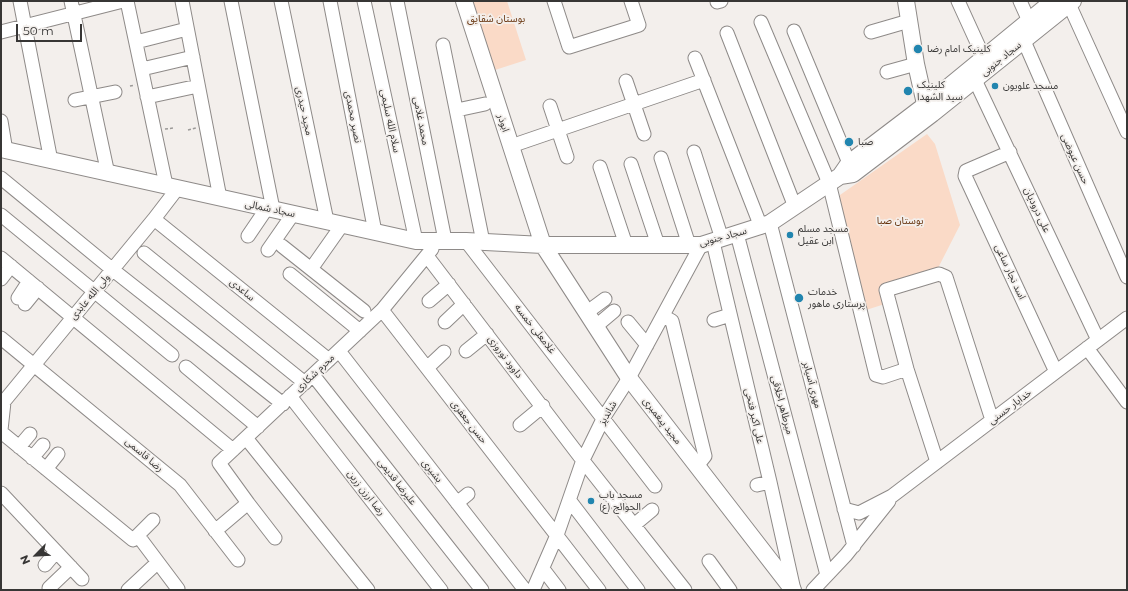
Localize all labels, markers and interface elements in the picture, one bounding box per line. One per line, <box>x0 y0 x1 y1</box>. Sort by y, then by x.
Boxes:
park label: بوستان شقایق <box>467 13 525 25</box>
scale bar <box>18 16 84 42</box>
text: 50 m <box>23 23 54 38</box>
street label: سجاد جنوبی <box>978 39 1024 79</box>
marker: کلینیک امام رضا <box>912 43 924 55</box>
place label: کلینیک امام رضا <box>927 43 991 55</box>
place label: کلینیک سید الشهدا <box>917 79 963 102</box>
place label: مسجد علویون <box>1003 80 1058 92</box>
marker: مسجد علویون <box>990 81 1000 91</box>
marker: کلینیک سید الشهدا <box>902 85 914 97</box>
street label: مجید حیدری <box>293 86 315 136</box>
street label: سلام الله سلیمی <box>377 88 403 154</box>
street label: نصیر محمدی <box>342 90 364 144</box>
street label: محمد غلامی <box>410 96 432 146</box>
street label: ابوذر <box>494 112 512 134</box>
street label: حسن عیوضی <box>1059 132 1091 186</box>
marker: صبا <box>843 136 855 148</box>
place label: صبا <box>858 136 873 148</box>
street label: علی درودیان <box>1021 186 1053 234</box>
street label: سجاد شمالی <box>244 198 296 220</box>
park label: بوستان صبا <box>877 215 923 227</box>
place label: مسجد مسلم ابن عقیل <box>798 223 848 246</box>
street label: سجاد جنوبی <box>698 225 748 249</box>
marker: مسجد مسلم ابن عقیل <box>785 230 795 240</box>
street label: اسد نجار ساعی <box>992 242 1028 302</box>
street label: ولی الله عابدی <box>67 272 113 322</box>
street label: ساعدی <box>227 276 257 304</box>
place label: خدمات پرستاری ماهور <box>808 286 865 310</box>
marker: خدمات پرستاری ماهور <box>793 292 805 304</box>
street label: غلامعلی خمسه <box>512 302 558 356</box>
street label: داوود نوروزی <box>485 333 525 381</box>
street label: محرم شکاری <box>293 352 337 394</box>
street label: مهری آسیابر <box>800 360 824 410</box>
street label: میرطاهر اخلاقی <box>768 374 796 436</box>
street label: علی اکبر فتحی <box>742 387 766 445</box>
street label: خدایار حسنی <box>986 387 1034 427</box>
street label: مجید پیغمبری <box>640 395 684 447</box>
street label: حسن جعفری <box>448 398 490 446</box>
street label: شاندیز <box>596 399 620 427</box>
street label: رضا قاسمی <box>122 436 166 474</box>
street label: علیرضا قدیمی <box>375 456 419 508</box>
street label: بشیری <box>419 457 445 485</box>
street label: رضا ارزن زرین <box>345 468 387 518</box>
place label: مسجد باب الحوائج (ع) <box>599 489 643 512</box>
marker: مسجد باب الحوائج (ع) <box>586 496 596 506</box>
north arrow <box>16 535 56 575</box>
text: N <box>17 553 33 567</box>

